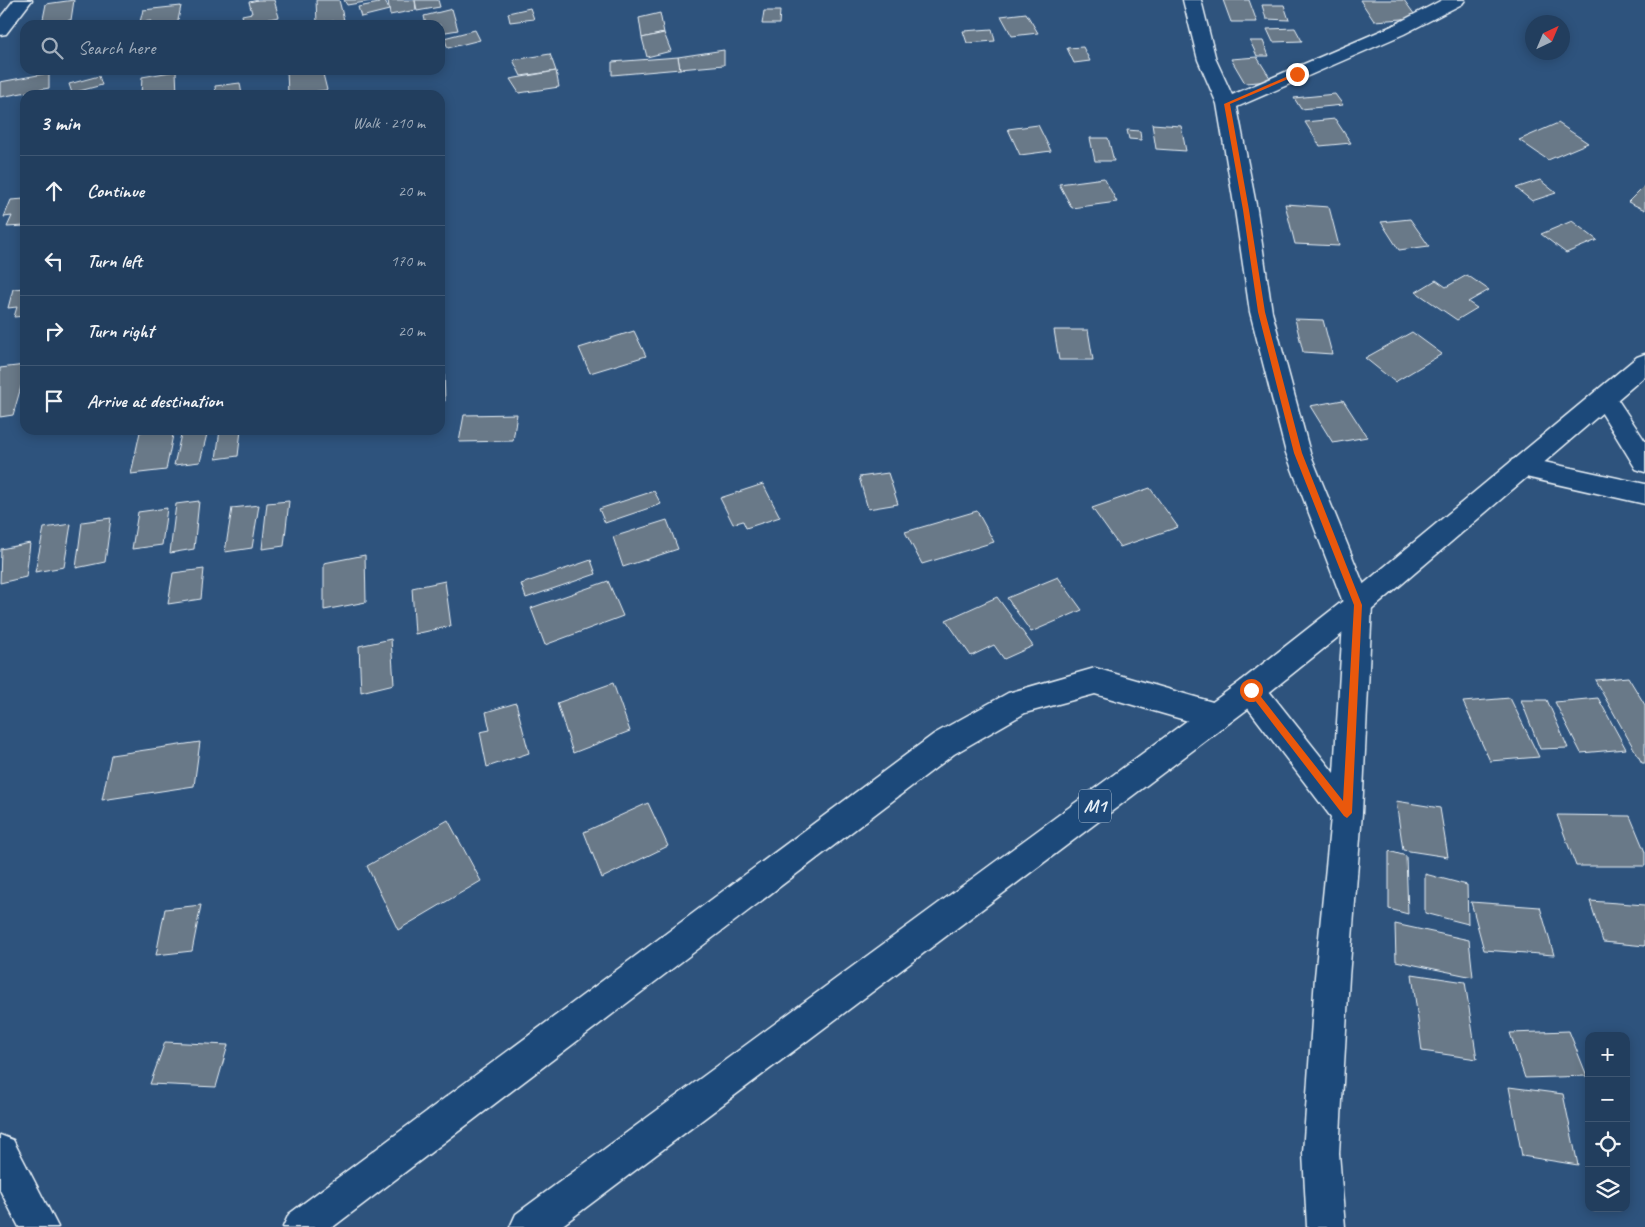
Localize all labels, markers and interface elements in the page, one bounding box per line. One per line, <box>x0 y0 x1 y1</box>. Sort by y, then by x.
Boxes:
north arrow <box>1525 15 1570 60</box>
search box <box>20 20 445 75</box>
icon: search <box>38 34 66 62</box>
text: Search here <box>78 36 155 60</box>
route end <box>1286 63 1309 86</box>
text: 3 min <box>40 110 80 136</box>
text: Walk · 210 m <box>353 113 425 133</box>
icon: ahead <box>40 177 68 205</box>
text: Continue <box>87 179 144 203</box>
text: 20 m <box>398 181 425 201</box>
icon: left <box>40 247 68 275</box>
text: Turn left <box>87 249 142 273</box>
text: 170 m <box>391 251 425 271</box>
icon: right <box>40 317 68 345</box>
text: Turn right <box>87 319 154 343</box>
text: 20 m <box>398 321 425 341</box>
icon: arrive <box>40 387 68 415</box>
text: Arrive at destination <box>87 389 223 413</box>
route start <box>1240 679 1263 702</box>
road number: M1 <box>1079 789 1111 822</box>
map controls <box>1585 1032 1630 1212</box>
button: + <box>1585 1032 1630 1077</box>
button: − <box>1585 1077 1630 1122</box>
button: locate <box>1585 1122 1630 1167</box>
button: layers <box>1585 1167 1630 1212</box>

